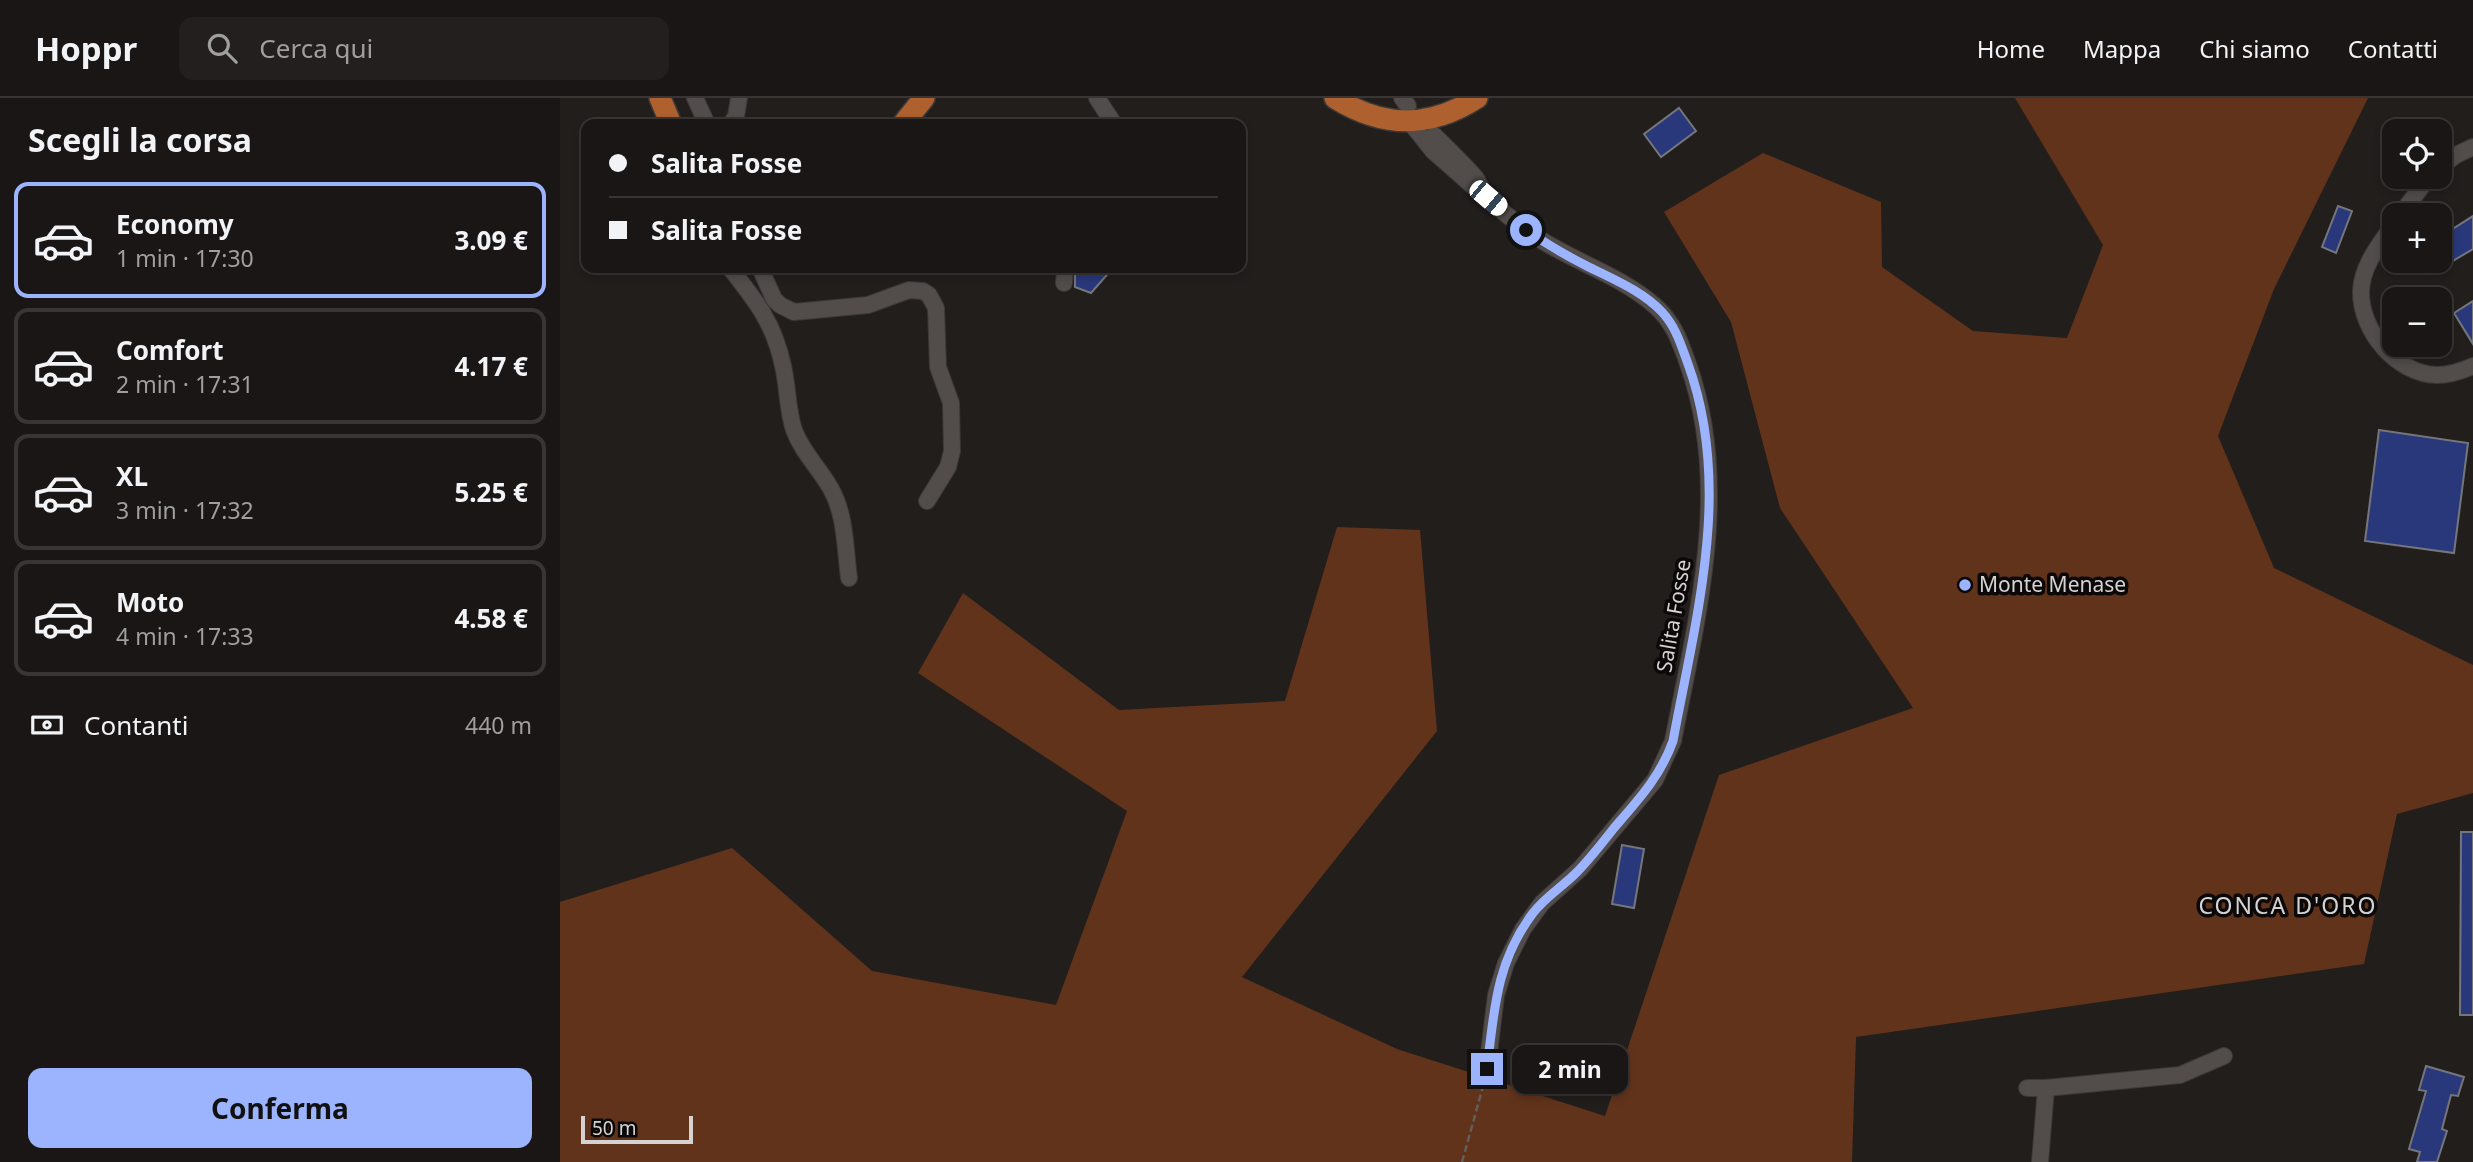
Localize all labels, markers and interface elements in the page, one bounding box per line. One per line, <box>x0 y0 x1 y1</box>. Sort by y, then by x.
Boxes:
search box <box>179 17 669 80</box>
text: Hoppr <box>35 26 137 71</box>
icon: search <box>203 29 241 67</box>
text: Cerca qui <box>259 30 373 66</box>
text: Home <box>1977 32 2045 65</box>
text: Mappa <box>2083 32 2161 65</box>
text: Chi siamo <box>2199 32 2310 65</box>
text: Contatti <box>2348 32 2438 65</box>
text: Scegli la corsa <box>28 118 252 161</box>
map controls <box>2382 119 2452 357</box>
button: locate <box>2382 119 2452 189</box>
text: Salita Fosse <box>651 145 802 181</box>
car <box>1466 176 1511 220</box>
button: + <box>2382 203 2452 273</box>
text: Economy <box>116 206 234 242</box>
icon: car <box>32 209 95 272</box>
text: Salita Fosse <box>651 212 802 248</box>
route start <box>1510 214 1542 246</box>
text: 3.09 € <box>454 222 528 258</box>
text: 1 min · 17:30 <box>116 242 254 274</box>
button: − <box>2382 287 2452 357</box>
text: Comfort <box>116 332 224 368</box>
icon: car <box>32 335 95 398</box>
text: 4.17 € <box>454 348 528 384</box>
text: 2 min · 17:31 <box>116 368 254 400</box>
text: XL <box>116 458 148 494</box>
icon: car <box>32 461 95 524</box>
text: 5.25 € <box>454 474 528 510</box>
text: 3 min · 17:32 <box>116 494 254 526</box>
street label: Salita Fosse <box>1649 557 1697 675</box>
place label: Monte Menase <box>1979 570 2126 598</box>
marker: Monte Menase <box>1957 577 1973 593</box>
text: Moto <box>116 584 184 620</box>
icon: car <box>32 587 95 650</box>
text: 4.58 € <box>454 600 528 636</box>
text: 4 min · 17:33 <box>116 620 254 652</box>
icon: cash <box>28 706 66 744</box>
text: Contanti <box>84 707 188 743</box>
text: 440 m <box>465 709 532 741</box>
district label: CONCA D'ORO <box>2199 889 2377 921</box>
callout: 2 min <box>1511 1044 1627 1094</box>
route end <box>1471 1053 1503 1085</box>
text: 2 min <box>1538 1053 1602 1085</box>
button: Conferma <box>28 1068 532 1148</box>
scale bar <box>581 1113 693 1145</box>
text: 50 m <box>592 1115 636 1141</box>

